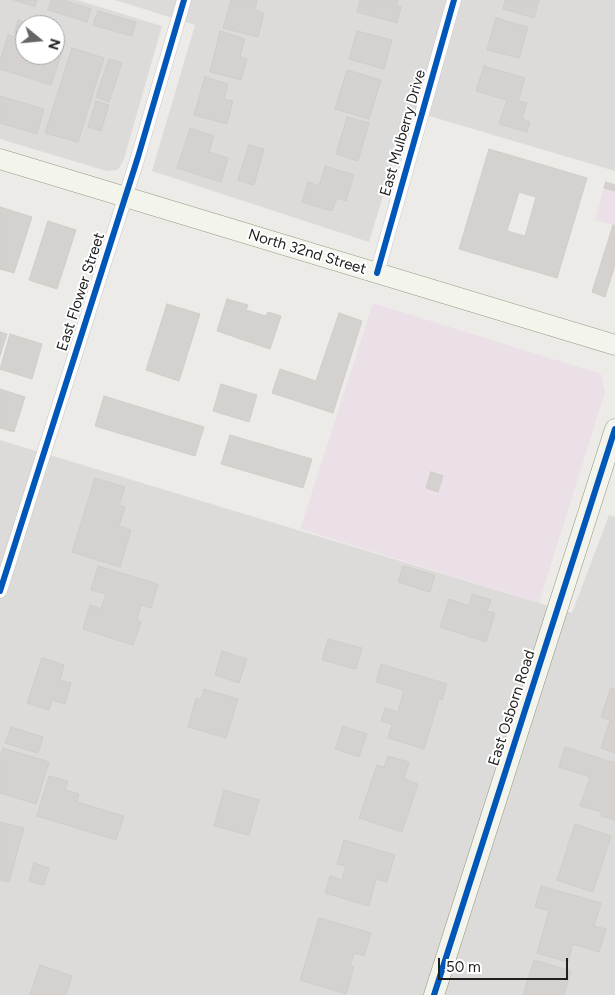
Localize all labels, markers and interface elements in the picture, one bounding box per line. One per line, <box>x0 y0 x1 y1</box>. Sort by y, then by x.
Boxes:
north arrow <box>15 15 65 65</box>
text: N <box>44 37 64 52</box>
street label: East Mulberry Drive <box>376 68 430 198</box>
street label: North 32nd Street <box>246 225 368 279</box>
street label: East Flower Street <box>53 231 109 353</box>
street label: East Osborn Road <box>485 648 539 768</box>
scale bar <box>440 948 570 980</box>
text: 50 m <box>446 958 481 976</box>

